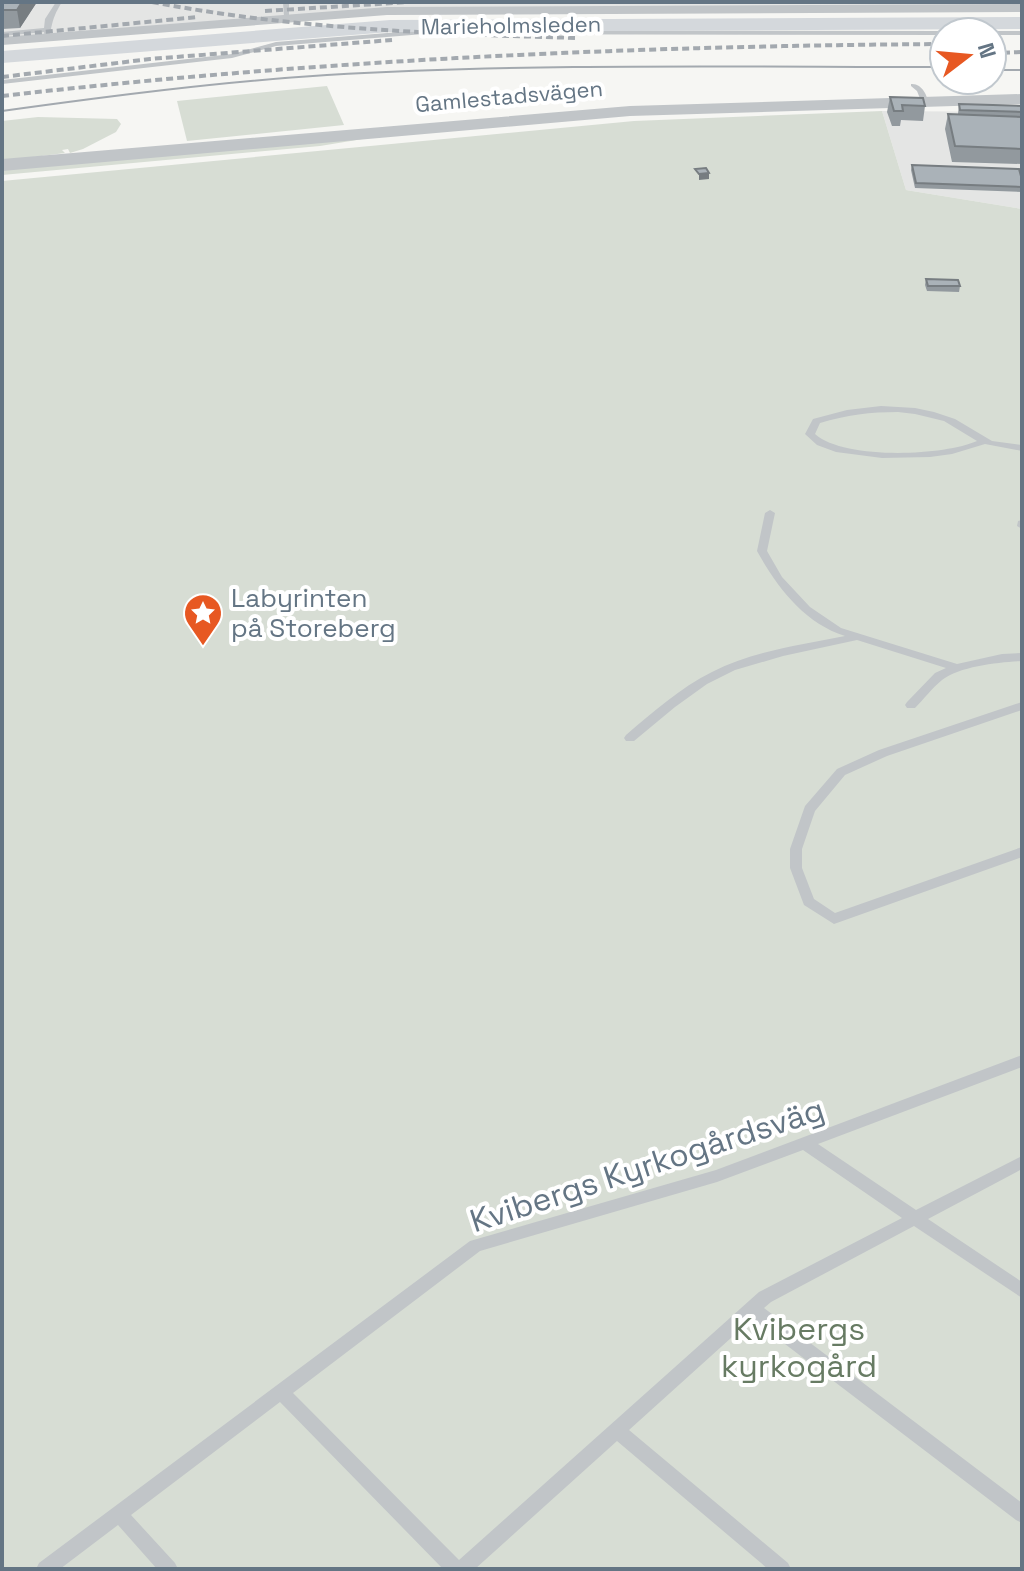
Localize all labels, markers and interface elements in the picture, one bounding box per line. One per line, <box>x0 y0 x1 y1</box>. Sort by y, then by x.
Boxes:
street label: Marieholmsleden <box>421 9 601 41</box>
north arrow <box>928 16 1008 96</box>
text: N <box>972 40 1003 61</box>
street label: Gamlestadsvägen <box>414 74 604 118</box>
place label: Labyrinten på Storeberg <box>231 581 396 645</box>
place icon: Labyrinten på Storeberg <box>182 592 224 647</box>
street label: Kvibergs Kyrkogårdsväg <box>465 1089 829 1241</box>
park label: Kvibergs kyrkogård <box>721 1309 877 1386</box>

